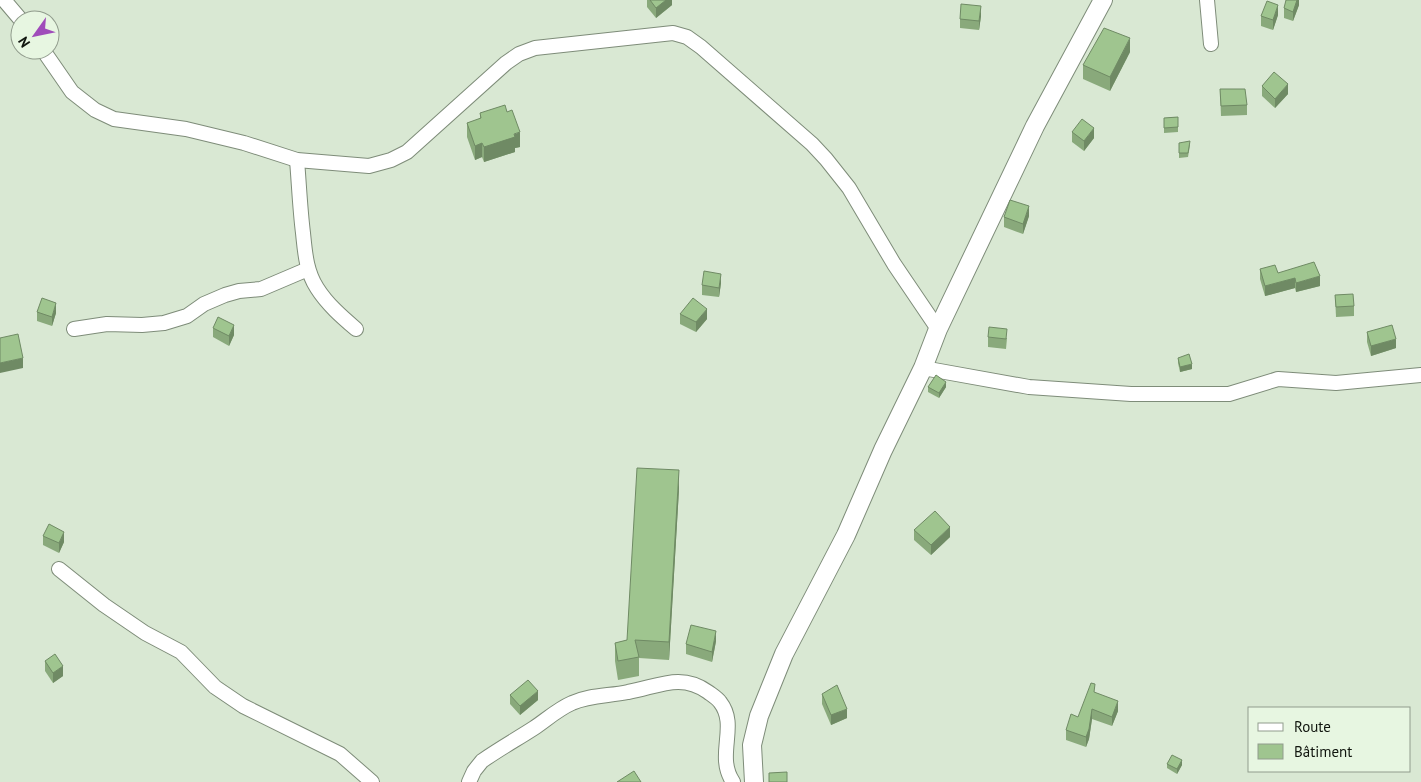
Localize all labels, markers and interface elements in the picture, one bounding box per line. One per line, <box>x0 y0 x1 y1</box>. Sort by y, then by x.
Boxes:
north arrow <box>10 10 60 60</box>
text: N <box>14 33 34 51</box>
legend <box>1248 707 1411 772</box>
text: Route <box>1294 717 1331 736</box>
text: Bâtiment <box>1294 742 1352 761</box>

